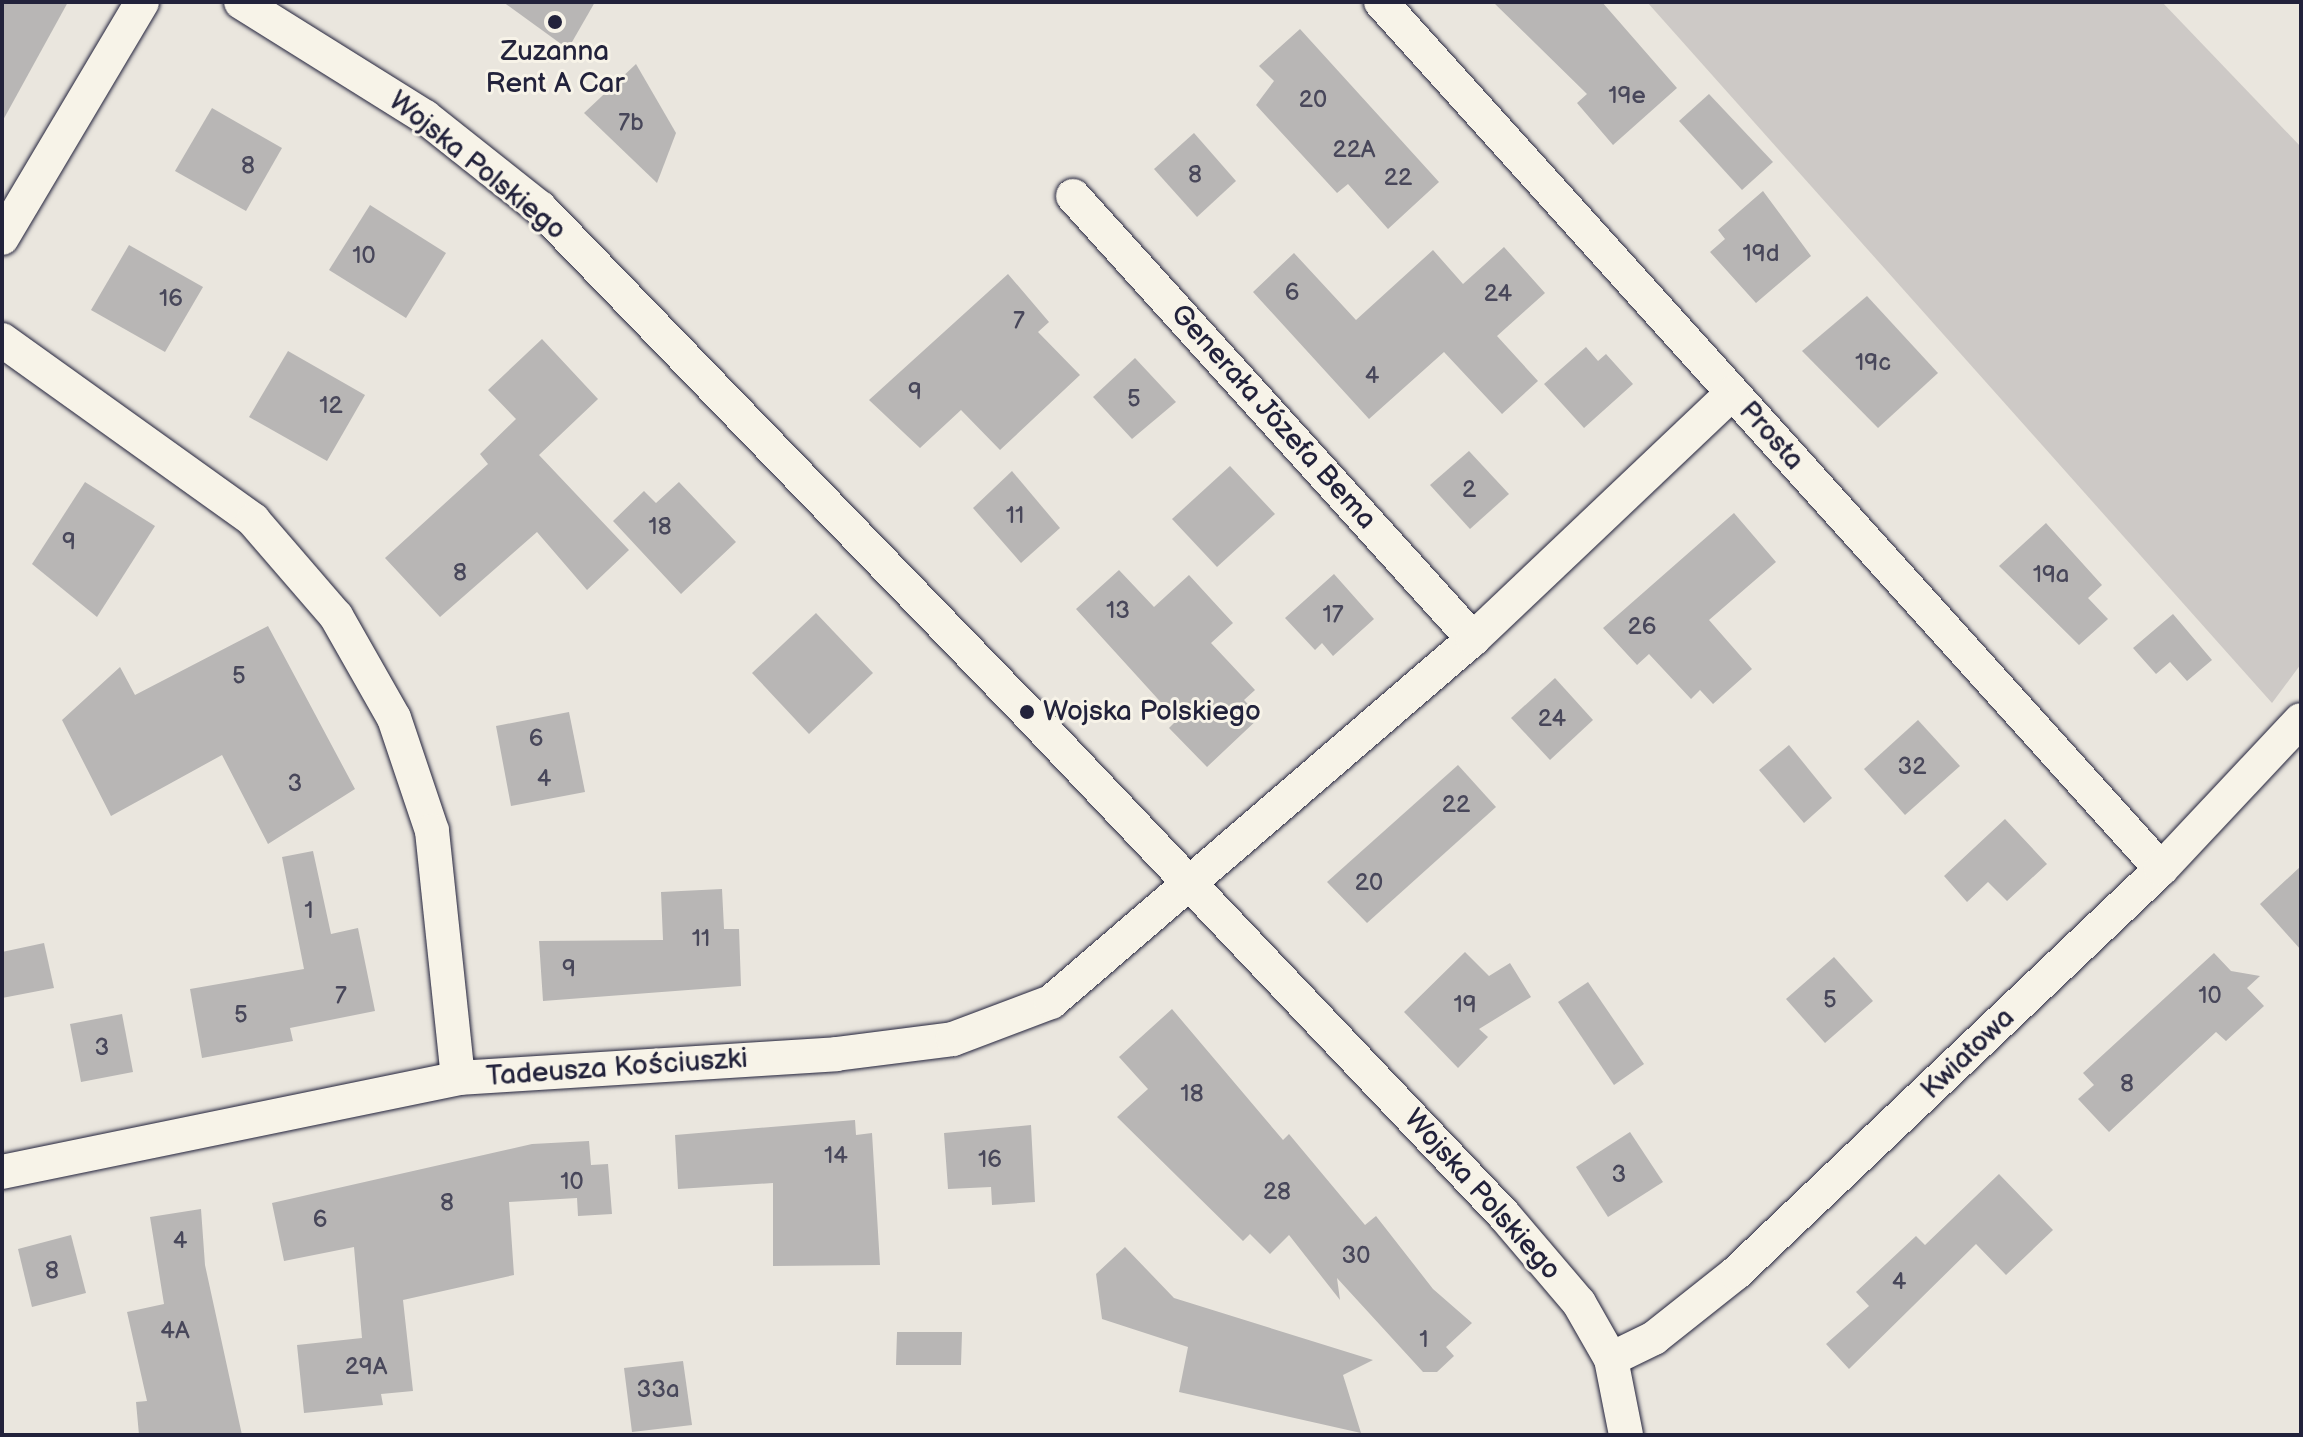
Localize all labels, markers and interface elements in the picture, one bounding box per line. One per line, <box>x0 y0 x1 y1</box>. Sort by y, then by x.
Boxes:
marker: Zuzanna Rent A Car <box>546 13 564 31</box>
place label: Zuzanna Rent A Car <box>486 35 624 101</box>
house number: 19e <box>1608 82 1646 110</box>
street label: Wojska Polskiego <box>382 84 572 248</box>
house number: 20 <box>1299 86 1327 114</box>
house number: 7b <box>618 109 644 137</box>
house number: 22A <box>1333 136 1375 164</box>
house number: 8 <box>241 152 255 180</box>
house number: 8 <box>1188 161 1202 189</box>
house number: 22 <box>1384 164 1412 192</box>
house number: 19d <box>1743 240 1779 268</box>
house number: 10 <box>352 242 376 270</box>
house number: 6 <box>1285 279 1299 307</box>
house number: 24 <box>1484 280 1512 308</box>
house number: 16 <box>159 285 183 313</box>
street label: Generała Józefa Bema <box>1163 297 1383 537</box>
house number: 7 <box>1013 307 1025 335</box>
house number: 19c <box>1855 349 1891 377</box>
house number: 4 <box>1365 362 1379 390</box>
house number: 9 <box>908 378 922 406</box>
house number: 5 <box>1127 385 1141 413</box>
house number: 12 <box>319 392 343 420</box>
street label: Prosta <box>1732 395 1810 477</box>
house number: 2 <box>1462 476 1476 504</box>
house number: 11 <box>1006 502 1024 530</box>
house number: 18 <box>648 513 672 541</box>
house number: 9 <box>62 528 76 556</box>
house number: 8 <box>453 559 467 587</box>
house number: 19a <box>2033 561 2069 589</box>
house number: 13 <box>1106 597 1130 625</box>
house number: 17 <box>1322 601 1344 629</box>
house number: 26 <box>1628 613 1656 641</box>
house number: 5 <box>232 662 246 690</box>
place label: Wojska Polskiego <box>1043 695 1261 729</box>
marker: Wojska Polskiego <box>1018 703 1036 721</box>
house number: 24 <box>1538 705 1566 733</box>
house number: 6 <box>529 725 543 753</box>
house number: 32 <box>1898 753 1926 781</box>
house number: 4 <box>537 765 551 793</box>
house number: 3 <box>288 770 302 798</box>
house number: 22 <box>1442 791 1470 819</box>
house number: 20 <box>1355 869 1383 897</box>
house number: 1 <box>304 897 314 925</box>
house number: 11 <box>692 925 710 953</box>
house number: 9 <box>562 955 576 983</box>
house number: 7 <box>335 982 347 1010</box>
house number: 10 <box>2198 982 2222 1010</box>
house number: 5 <box>1823 986 1837 1014</box>
house number: 19 <box>1453 991 1477 1019</box>
house number: 5 <box>234 1001 248 1029</box>
street label: Kwiatowa <box>1914 1001 2022 1107</box>
house number: 3 <box>95 1034 109 1062</box>
street label: Tadeusza Kościuszki <box>485 1042 749 1094</box>
house number: 8 <box>2120 1070 2134 1098</box>
house number: 18 <box>1180 1080 1204 1108</box>
street label: Wojska Polskiego <box>1397 1103 1567 1287</box>
house number: 14 <box>824 1142 848 1170</box>
house number: 16 <box>978 1146 1002 1174</box>
house number: 3 <box>1612 1161 1626 1189</box>
house number: 10 <box>560 1168 584 1196</box>
house number: 28 <box>1263 1178 1291 1206</box>
house number: 8 <box>440 1189 454 1217</box>
house number: 6 <box>313 1206 327 1234</box>
house number: 4 <box>173 1227 187 1255</box>
house number: 30 <box>1342 1242 1370 1270</box>
house number: 8 <box>45 1257 59 1285</box>
house number: 4 <box>1892 1268 1906 1296</box>
house number: 4A <box>160 1317 190 1345</box>
house number: 1 <box>1419 1326 1429 1354</box>
house number: 29A <box>345 1353 387 1381</box>
house number: 33a <box>636 1376 680 1404</box>

